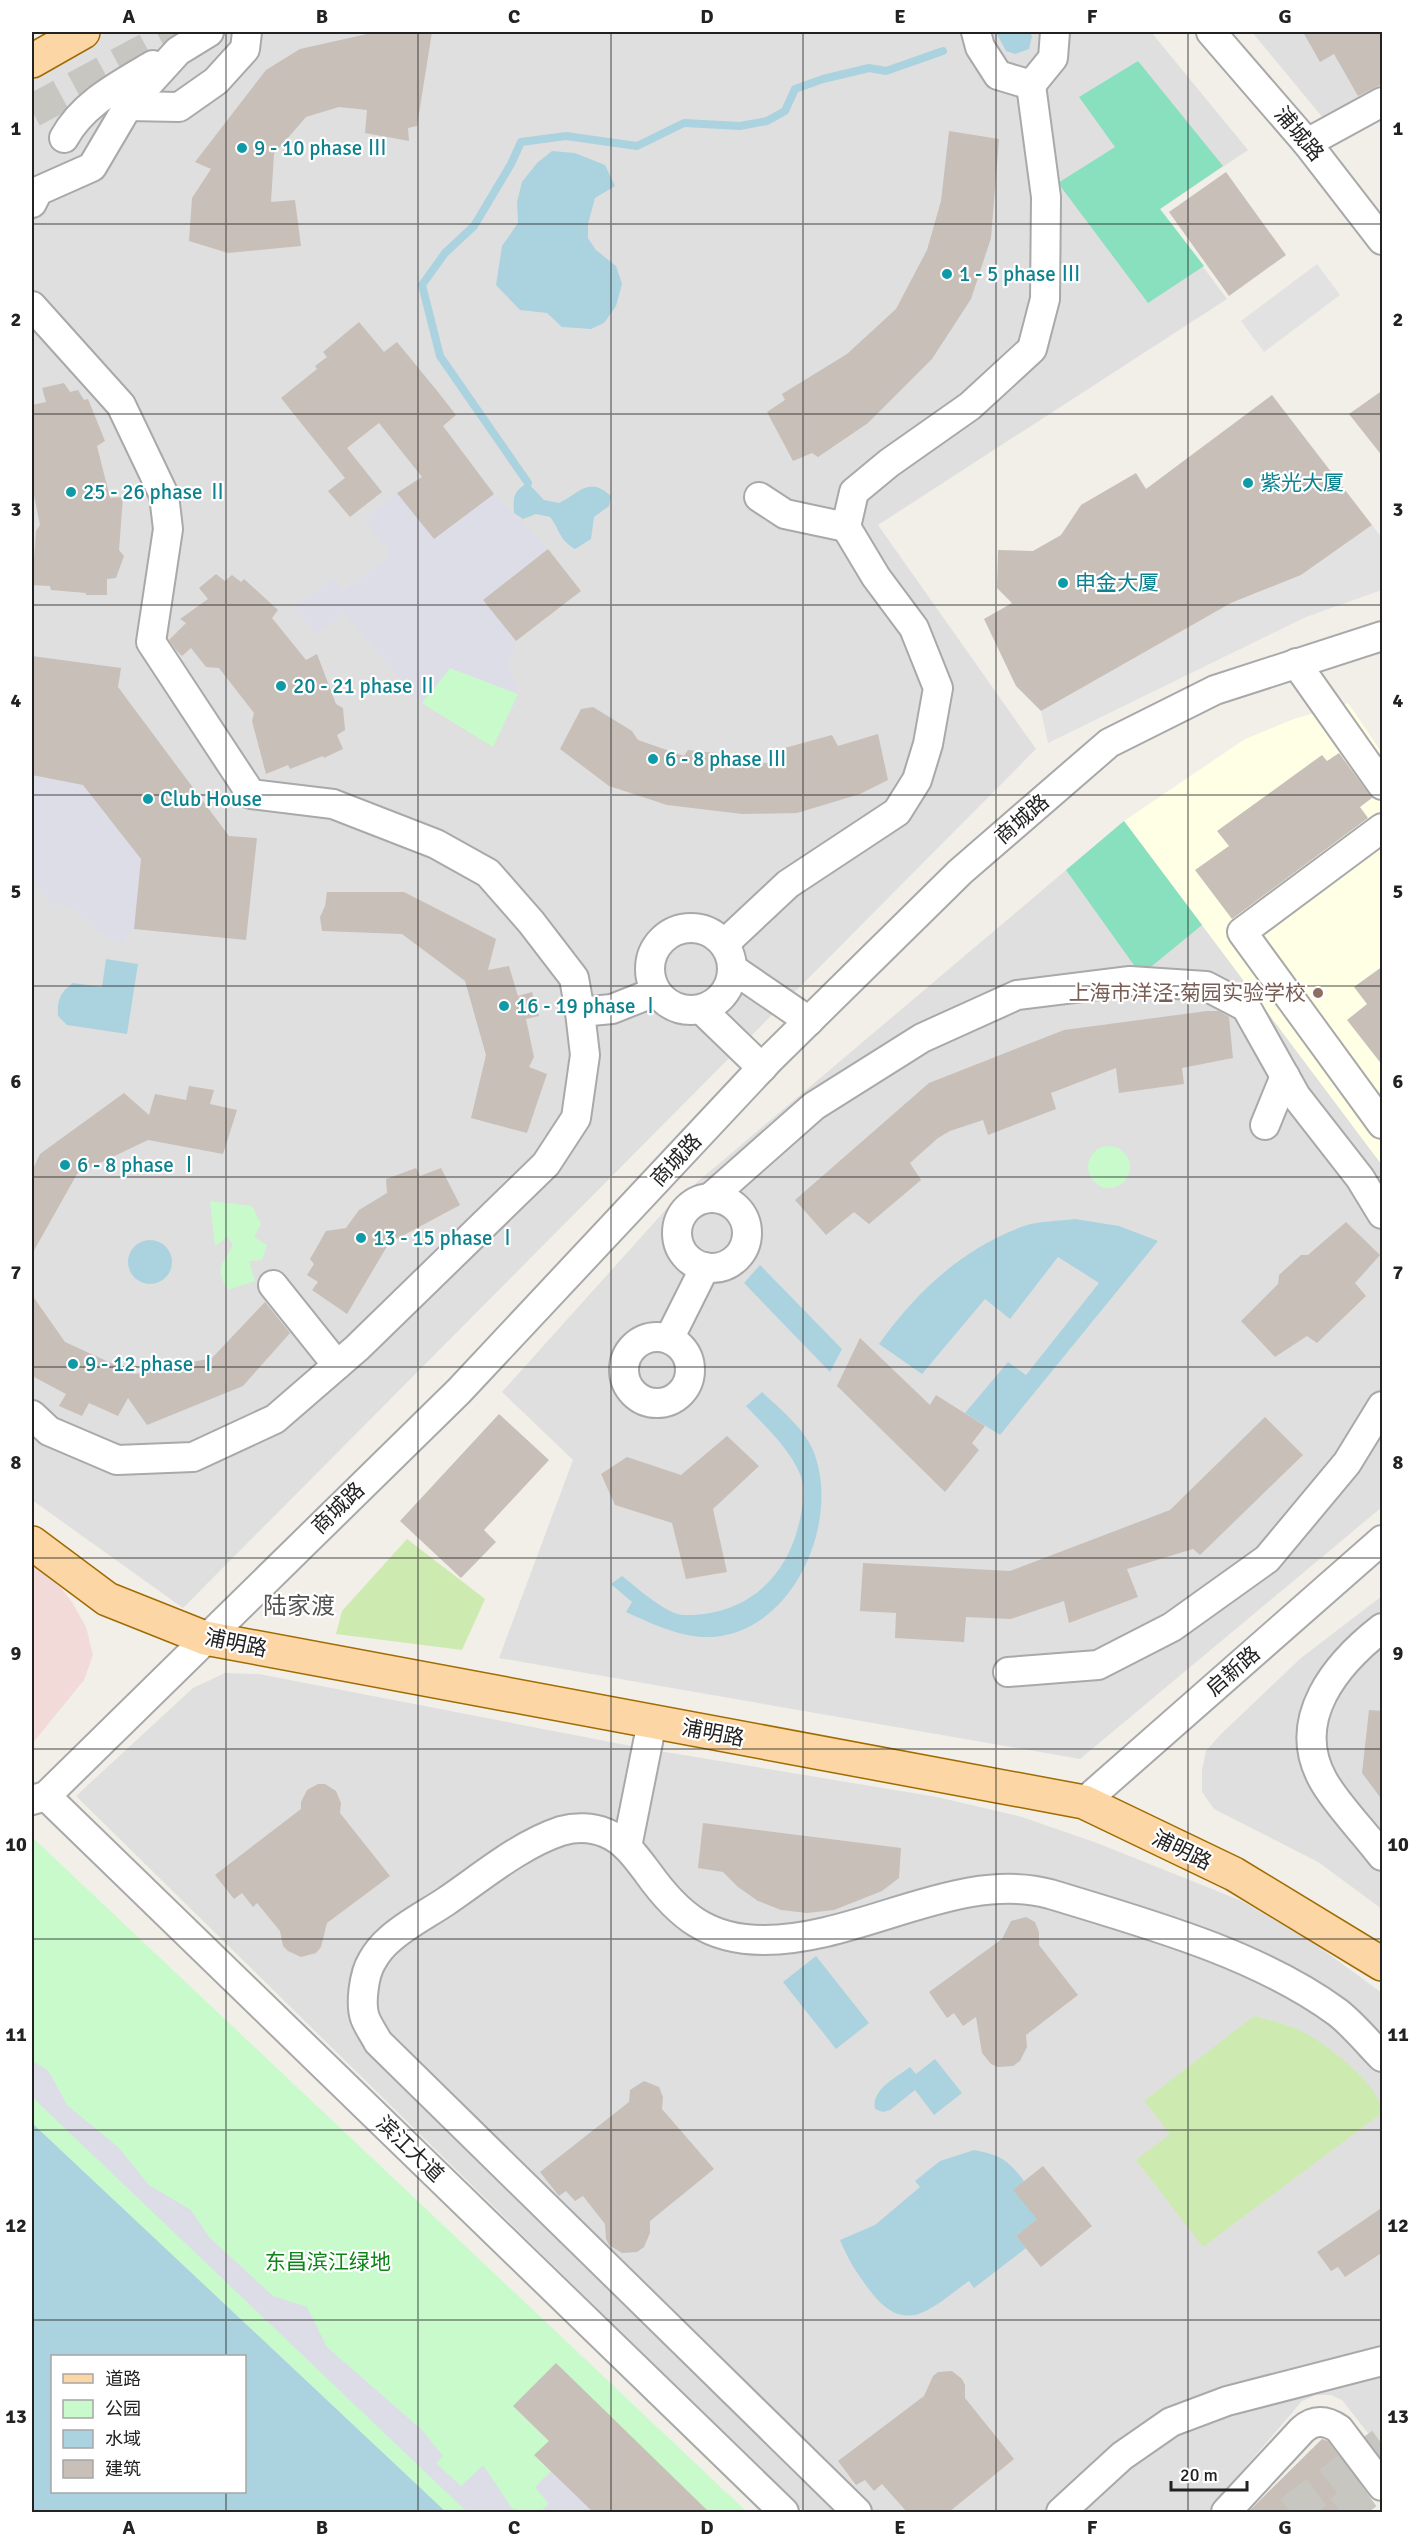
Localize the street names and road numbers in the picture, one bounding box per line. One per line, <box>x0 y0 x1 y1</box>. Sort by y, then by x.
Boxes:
street label: 浦城路 <box>1269 102 1329 166</box>
street label: 商城路 <box>990 789 1054 849</box>
street label: 商城路 <box>645 1128 707 1192</box>
street label: 商城路 <box>306 1477 370 1539</box>
street label: 浦明路 <box>202 1624 270 1662</box>
street label: 启新路 <box>1201 1641 1265 1701</box>
street label: 浦明路 <box>680 1714 746 1752</box>
street label: 浦明路 <box>1148 1825 1216 1875</box>
street label: 滨江大道 <box>371 2110 449 2188</box>

